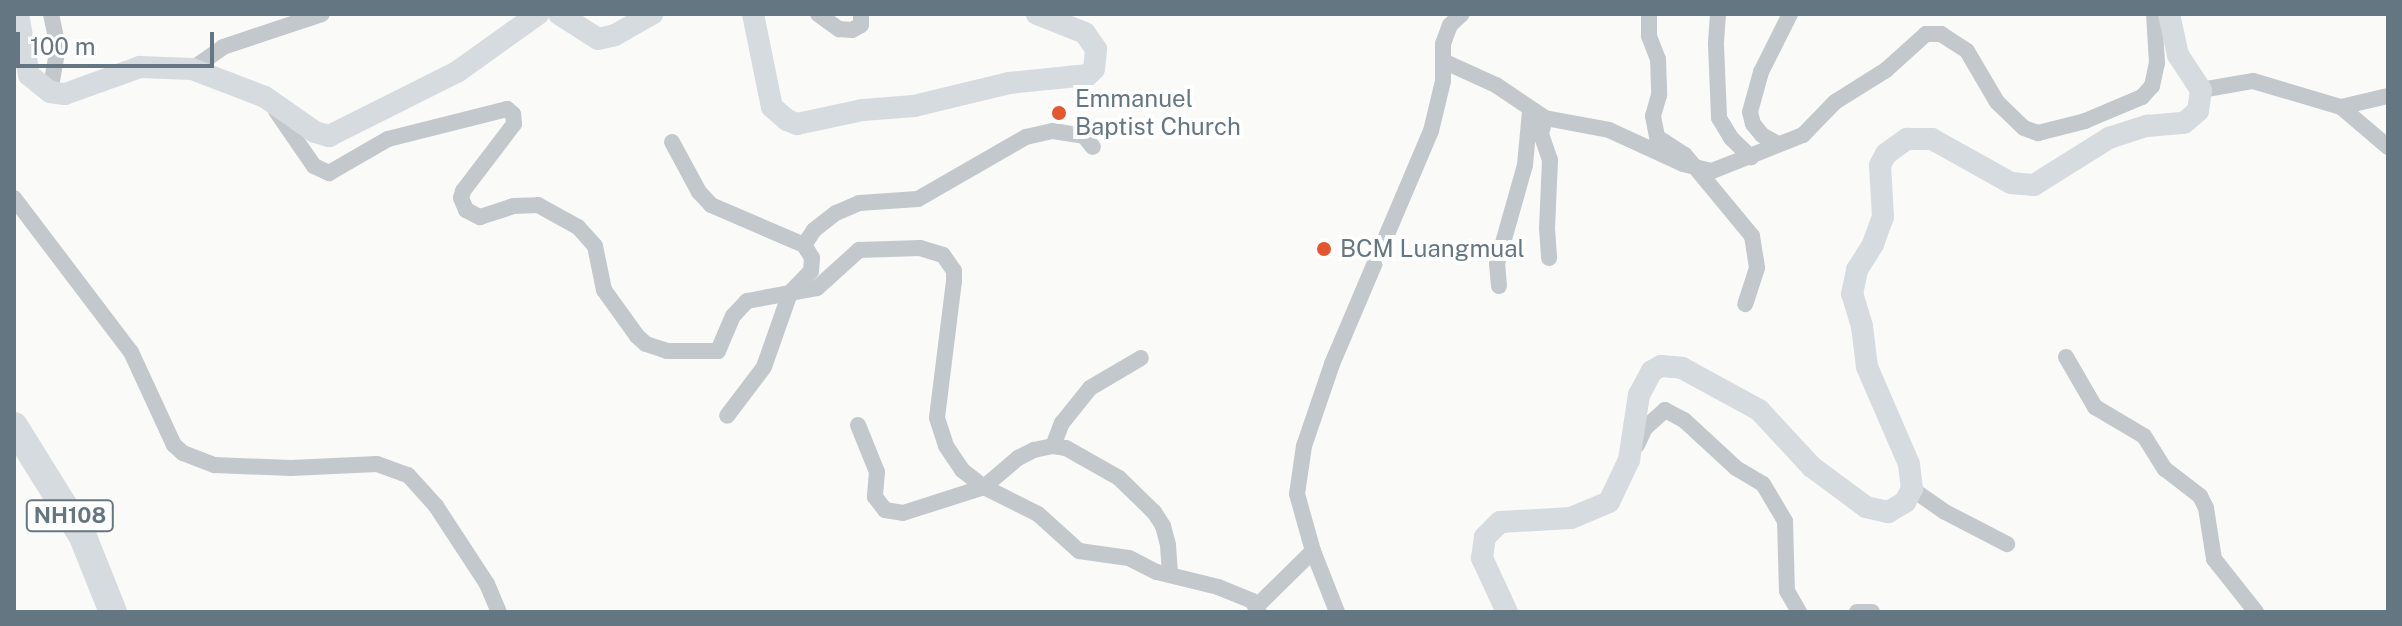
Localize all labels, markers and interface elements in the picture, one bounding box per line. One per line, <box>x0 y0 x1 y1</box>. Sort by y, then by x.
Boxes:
scale bar <box>20 16 218 66</box>
text: 100 m <box>30 32 96 60</box>
place label: Emmanuel Baptist Church <box>1075 85 1241 141</box>
marker: Emmanuel Baptist Church <box>1050 104 1068 122</box>
place label: BCM Luangmual <box>1340 235 1525 263</box>
marker: BCM Luangmual <box>1315 240 1333 258</box>
road number: NH108 <box>24 498 116 534</box>

